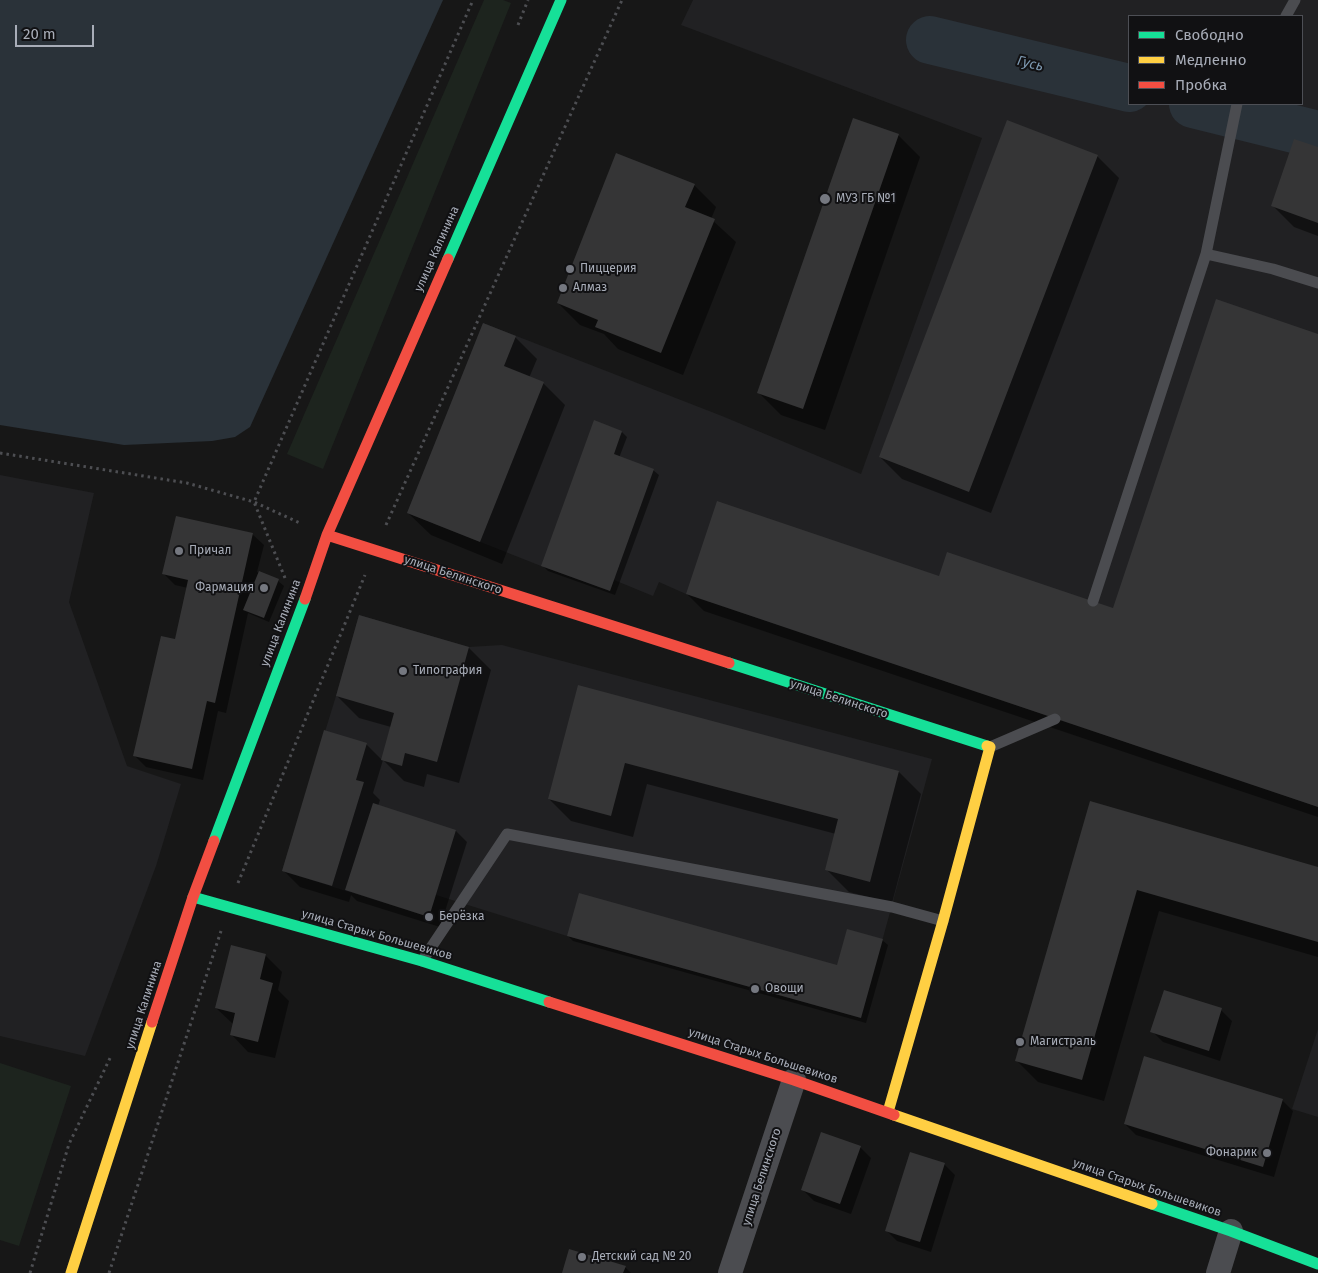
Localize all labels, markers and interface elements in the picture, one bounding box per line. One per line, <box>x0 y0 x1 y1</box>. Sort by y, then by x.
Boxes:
scale bar <box>18 15 96 47</box>
legend <box>1128 15 1303 105</box>
text: 20 m <box>23 25 56 43</box>
text: Свободно <box>1175 26 1244 44</box>
text: Медленно <box>1175 51 1247 69</box>
water label: Гусь <box>1015 53 1045 75</box>
text: Пробка <box>1175 76 1227 94</box>
marker: МУЗ ГБ №1 <box>818 192 832 206</box>
place label: МУЗ ГБ №1 <box>836 192 896 206</box>
street label: улица Калинина <box>412 204 462 294</box>
place label: Пиццерия <box>580 262 637 276</box>
marker: Пиццерия <box>564 263 576 275</box>
place label: Алмаз <box>573 281 607 295</box>
marker: Алмаз <box>557 282 569 294</box>
place label: Причал <box>189 544 231 558</box>
marker: Причал <box>173 545 185 557</box>
street label: улица Белинского <box>402 552 504 598</box>
street label: улица Калинина <box>258 577 304 669</box>
place label: Фармация <box>195 581 254 595</box>
marker: Фармация <box>258 582 270 594</box>
place label: Типография <box>413 664 482 678</box>
marker: Типография <box>397 665 409 677</box>
street label: улица Белинского <box>788 676 890 722</box>
street label: улица Старых Большевиков <box>300 907 454 963</box>
place label: Берёзка <box>439 910 484 924</box>
marker: Берёзка <box>423 911 435 923</box>
street label: улица Калинина <box>123 959 165 1051</box>
place label: Овощи <box>765 982 804 996</box>
marker: Овощи <box>749 983 761 995</box>
street label: улица Старых Большевиков <box>687 1025 839 1087</box>
place label: Магистраль <box>1030 1035 1096 1049</box>
marker: Магистраль <box>1014 1036 1026 1048</box>
street label: улица Белинского <box>739 1126 785 1228</box>
place label: Фонарик <box>1206 1146 1257 1160</box>
marker: Фонарик <box>1261 1147 1273 1159</box>
street label: улица Старых Большевиков <box>1071 1156 1223 1220</box>
place label: Детский сад № 20 <box>592 1250 692 1264</box>
marker: Детский сад № 20 <box>576 1251 588 1263</box>

